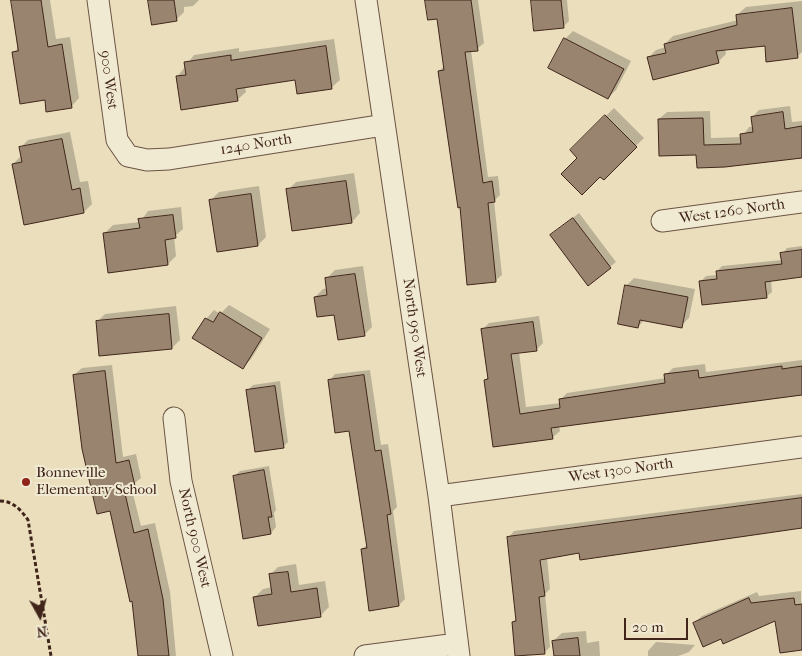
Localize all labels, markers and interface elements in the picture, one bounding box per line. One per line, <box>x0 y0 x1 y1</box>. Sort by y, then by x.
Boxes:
street label: 900 West <box>95 49 121 111</box>
street label: 1240 North <box>219 130 293 160</box>
street label: West 1260 North <box>678 196 786 228</box>
street label: North 950 West <box>398 277 430 379</box>
street label: West 1300 North <box>568 455 674 487</box>
place label: Bonneville Elementary School <box>36 464 157 499</box>
marker: Bonneville Elementary School <box>20 476 32 488</box>
street label: North 900 West <box>174 486 214 590</box>
north arrow <box>15 591 65 641</box>
scale bar <box>627 608 691 640</box>
text: 20 m <box>632 618 664 636</box>
text: N <box>36 622 48 640</box>

